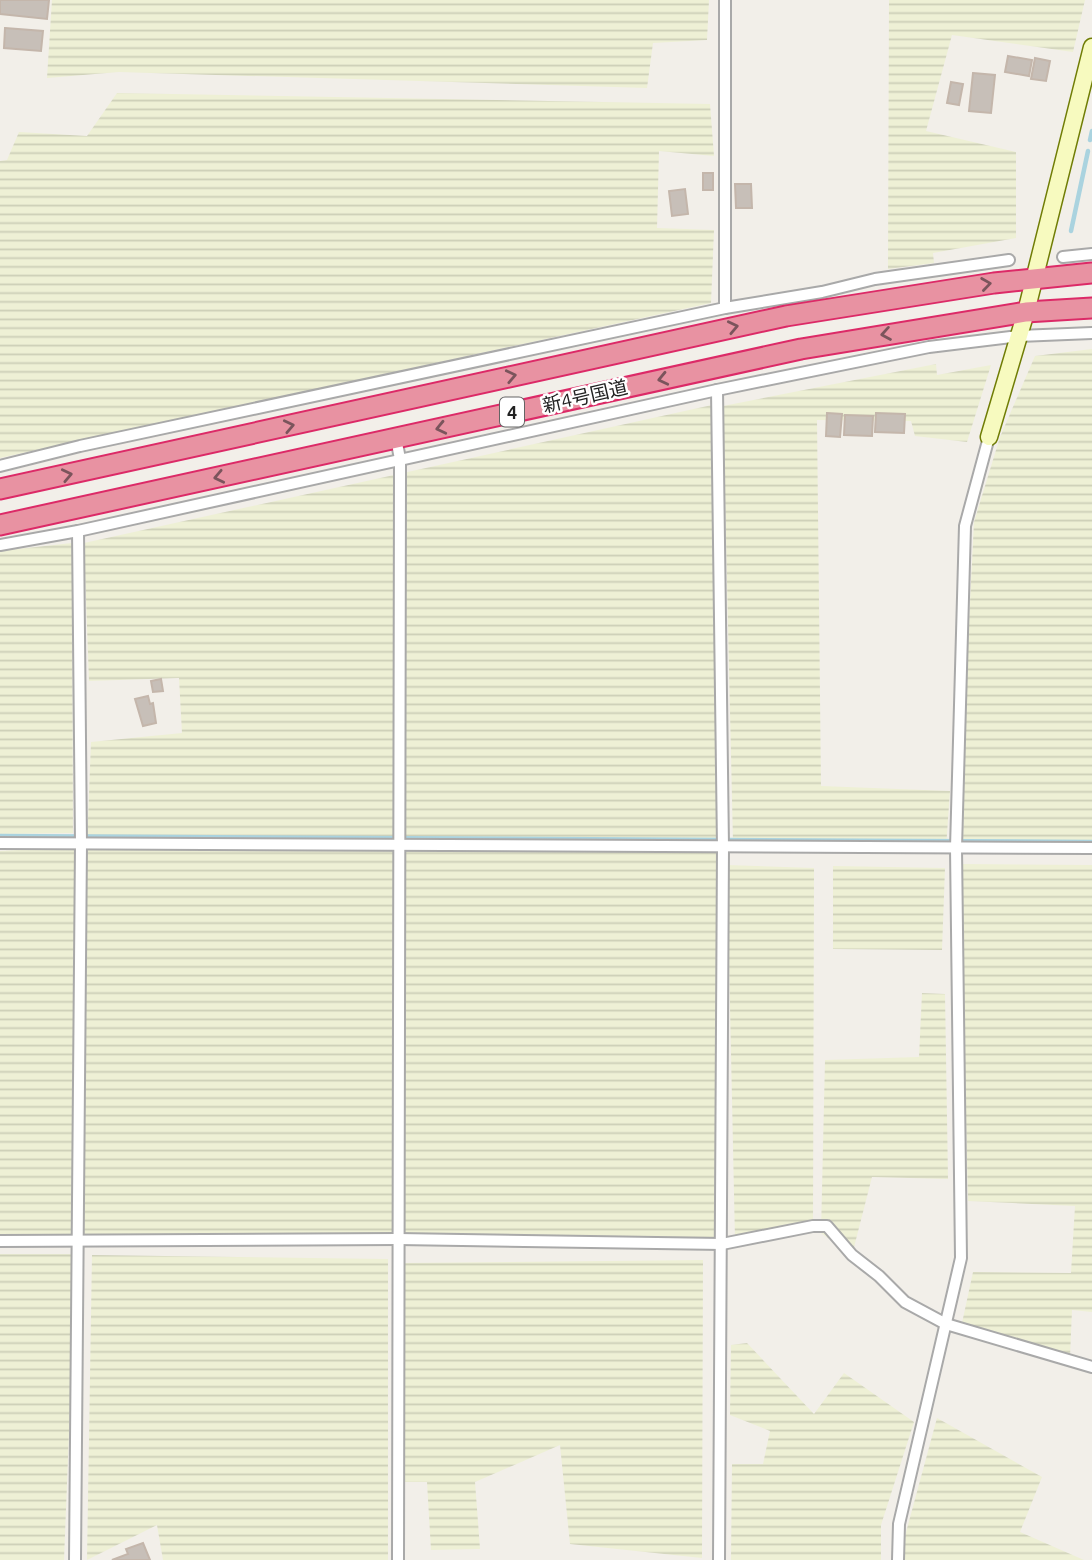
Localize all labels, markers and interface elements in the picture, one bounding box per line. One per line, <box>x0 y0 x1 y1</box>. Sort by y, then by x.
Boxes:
one-way arrow <box>980 277 992 292</box>
one-way arrow <box>727 321 739 336</box>
one-way arrow <box>880 326 892 341</box>
one-way arrow <box>505 370 517 385</box>
one-way arrow <box>657 370 669 385</box>
street label: 新4号国道 <box>540 376 630 416</box>
road number: 4 <box>500 398 524 426</box>
one-way arrow <box>283 419 295 434</box>
one-way arrow <box>435 420 447 434</box>
one-way arrow <box>61 468 73 483</box>
one-way arrow <box>213 469 225 484</box>

